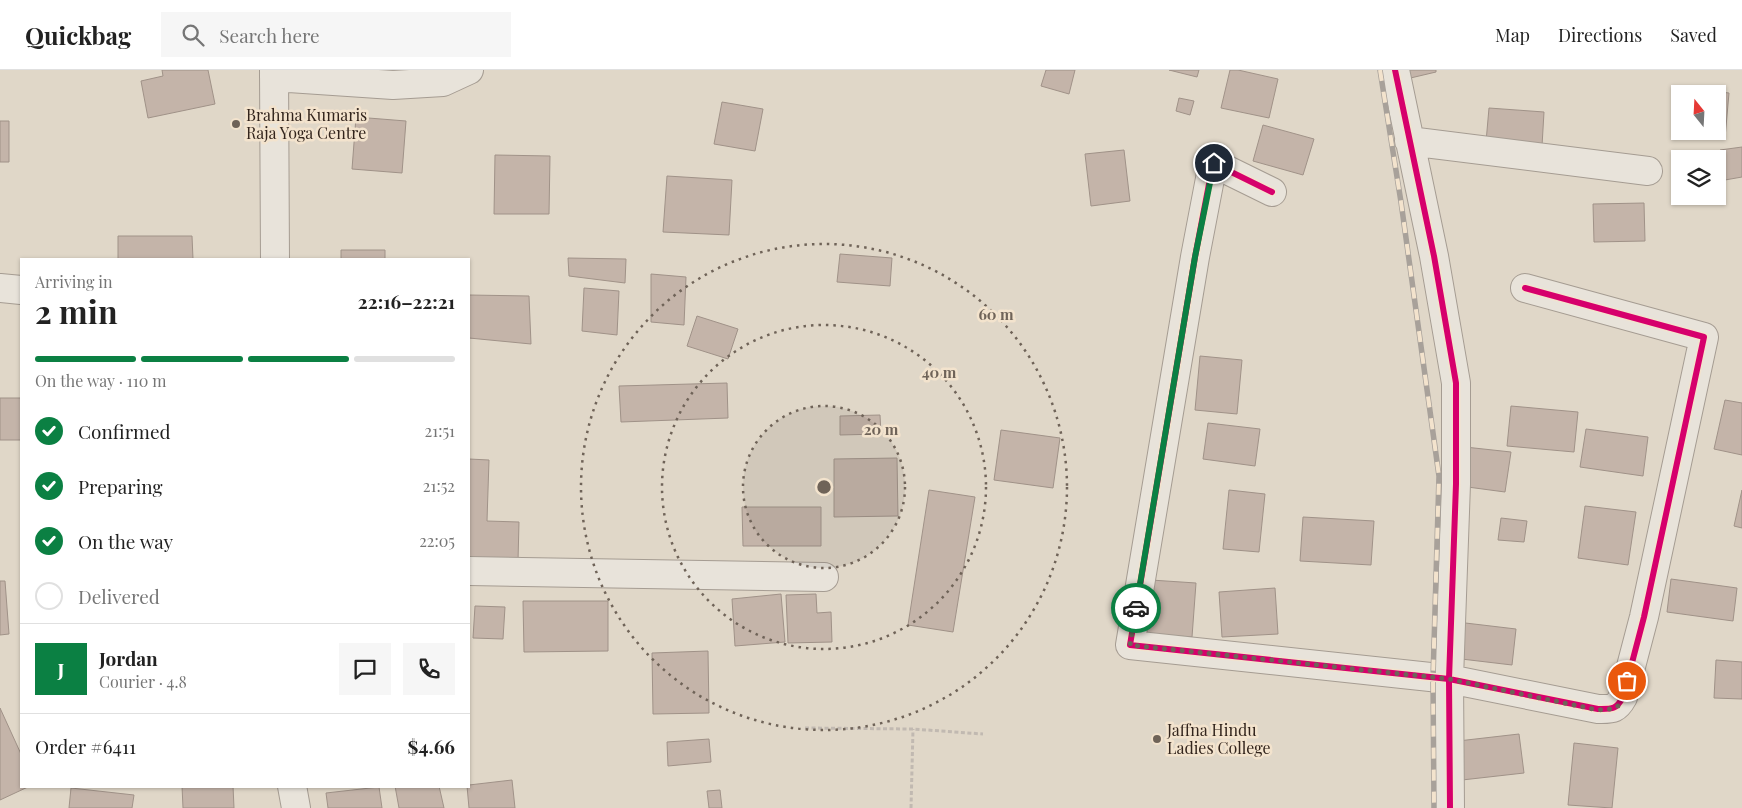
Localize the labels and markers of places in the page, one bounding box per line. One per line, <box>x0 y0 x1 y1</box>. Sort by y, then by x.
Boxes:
place label: Brahma Kumaris Raja Yoga Centre <box>246 104 367 143</box>
marker: Brahma Kumaris Raja Yoga Centre <box>230 118 242 130</box>
pin <box>1193 142 1235 184</box>
centre of rings <box>815 478 833 496</box>
pin <box>1606 660 1648 702</box>
place label: Jaffna Hindu Ladies College <box>1166 719 1271 758</box>
marker: Jaffna Hindu Ladies College <box>1151 733 1163 745</box>

